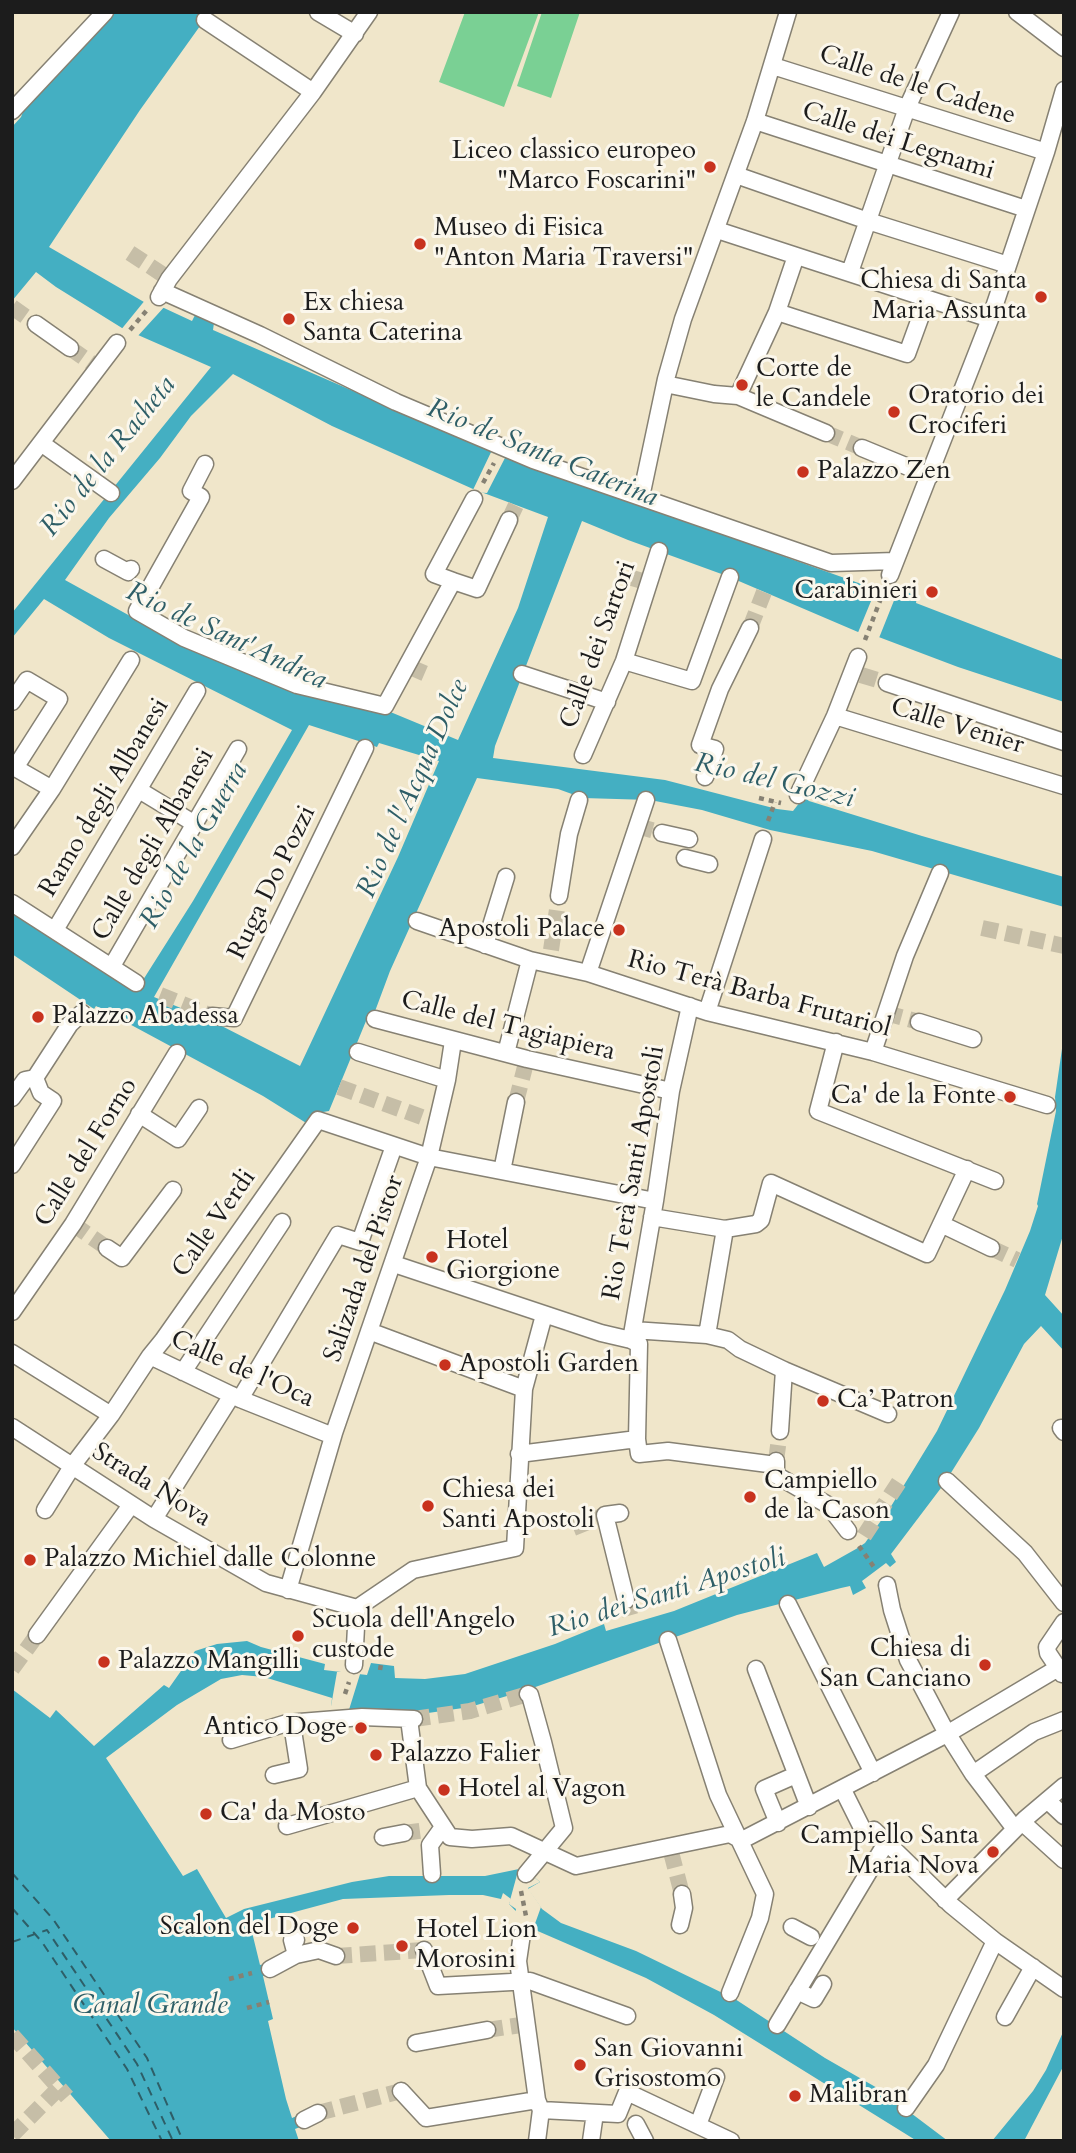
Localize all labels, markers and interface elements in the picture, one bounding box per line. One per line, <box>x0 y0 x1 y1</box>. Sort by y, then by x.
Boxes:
street label: Calle de le Cadene <box>815 40 1019 132</box>
street label: Calle dei Legnami <box>798 96 998 188</box>
place label: Liceo classico europeo "Marco Foscarini" <box>452 136 696 198</box>
marker: Liceo classico europeo "Marco Foscarini" <box>702 159 718 175</box>
place label: Museo di Fisica "Anton Maria Traversi" <box>434 213 693 274</box>
marker: Museo di Fisica "Anton Maria Traversi" <box>412 236 428 252</box>
place label: Chiesa di Santa Maria Assunta <box>860 266 1027 328</box>
place label: Ex chiesa Santa Caterina <box>303 288 462 350</box>
marker: Chiesa di Santa Maria Assunta <box>1033 289 1049 305</box>
marker: Ex chiesa Santa Caterina <box>281 311 297 327</box>
place label: Corte de le Candele <box>756 354 871 416</box>
water label: Rio de la Racheta <box>34 370 184 544</box>
marker: Corte de le Candele <box>734 377 750 393</box>
place label: Oratorio dei Crociferi <box>908 381 1044 442</box>
water label: Rio de Santa Caterina <box>422 392 662 516</box>
marker: Oratorio dei Crociferi <box>886 404 902 420</box>
place label: Palazzo Zen <box>817 456 951 488</box>
marker: Palazzo Zen <box>795 464 811 480</box>
street label: Calle dei Sartori <box>554 557 644 733</box>
water label: Rio de Sant'Andrea <box>120 576 332 698</box>
place label: Carabinieri <box>794 576 918 608</box>
marker: Carabinieri <box>924 584 940 600</box>
water label: Rio de l'Acqua Dolce <box>351 675 477 903</box>
street label: Calle Venier <box>887 692 1027 762</box>
street label: Ramo degli Albanesi <box>33 693 177 903</box>
street label: Calle degli Albanesi <box>86 743 222 947</box>
water label: Rio del Gozzi <box>691 747 857 817</box>
water label: Rio de la Guerra <box>134 757 256 935</box>
street label: Ruga Do Pozzi <box>222 801 324 965</box>
place label: Apostoli Palace <box>439 914 605 946</box>
marker: Apostoli Palace <box>611 922 627 938</box>
street label: Rio Terà Barba Frutariol <box>624 945 894 1045</box>
street label: Calle del Tagiapiera <box>398 985 618 1069</box>
place label: Palazzo Abadessa <box>52 1001 239 1033</box>
marker: Palazzo Abadessa <box>30 1009 46 1025</box>
street label: Rio Terà Santi Apostoli <box>597 1043 673 1303</box>
street label: Calle del Forno <box>29 1073 145 1233</box>
place label: Ca' de la Fonte <box>831 1081 996 1113</box>
marker: Ca' de la Fonte <box>1002 1089 1018 1105</box>
street label: Calle Verdi <box>166 1164 264 1284</box>
street label: Salizada del Pistor <box>318 1172 412 1366</box>
place label: Hotel Giorgione <box>446 1226 560 1288</box>
marker: Hotel Giorgione <box>424 1249 440 1265</box>
street label: Calle de l'Oca <box>165 1324 319 1416</box>
place label: Apostoli Garden <box>459 1349 639 1381</box>
marker: Apostoli Garden <box>437 1357 453 1373</box>
place label: Ca’ Patron <box>837 1385 954 1417</box>
marker: Ca’ Patron <box>815 1393 831 1409</box>
street label: Strada Nova <box>86 1437 216 1535</box>
place label: Campiello de la Cason <box>764 1466 890 1528</box>
place label: Chiesa dei Santi Apostoli <box>442 1475 595 1536</box>
marker: Campiello de la Cason <box>742 1489 758 1505</box>
marker: Chiesa dei Santi Apostoli <box>420 1498 436 1514</box>
water label: Rio dei Santi Apostoli <box>544 1542 790 1646</box>
place label: Palazzo Michiel dalle Colonne <box>44 1544 376 1576</box>
marker: Palazzo Michiel dalle Colonne <box>22 1552 38 1568</box>
place label: Scuola dell'Angelo custode <box>312 1605 515 1666</box>
marker: Scuola dell'Angelo custode <box>290 1628 306 1644</box>
place label: Chiesa di San Canciano <box>820 1634 971 1696</box>
place label: Palazzo Mangilli <box>118 1646 300 1678</box>
marker: Palazzo Mangilli <box>96 1654 112 1670</box>
marker: Chiesa di San Canciano <box>977 1657 993 1673</box>
place label: Antico Doge <box>204 1712 347 1744</box>
marker: Antico Doge <box>353 1720 369 1736</box>
place label: Palazzo Falier <box>390 1739 540 1771</box>
marker: Palazzo Falier <box>368 1747 384 1763</box>
place label: Hotel al Vagon <box>458 1774 626 1806</box>
marker: Hotel al Vagon <box>436 1782 452 1798</box>
place label: Ca' da Mosto <box>220 1798 366 1830</box>
marker: Ca' da Mosto <box>198 1806 214 1822</box>
place label: Campiello Santa Maria Nova <box>800 1821 979 1882</box>
marker: Campiello Santa Maria Nova <box>985 1844 1001 1860</box>
place label: Scalon del Doge <box>160 1912 339 1944</box>
place label: Hotel Lion Morosini <box>416 1915 537 1976</box>
marker: Scalon del Doge <box>345 1920 361 1936</box>
marker: Hotel Lion Morosini <box>394 1938 410 1954</box>
water label: Canal Grande <box>72 1990 228 2024</box>
place label: San Giovanni Grisostomo <box>594 2034 743 2096</box>
marker: San Giovanni Grisostomo <box>572 2057 588 2073</box>
place label: Malibran <box>809 2080 908 2112</box>
marker: Malibran <box>787 2088 803 2104</box>

